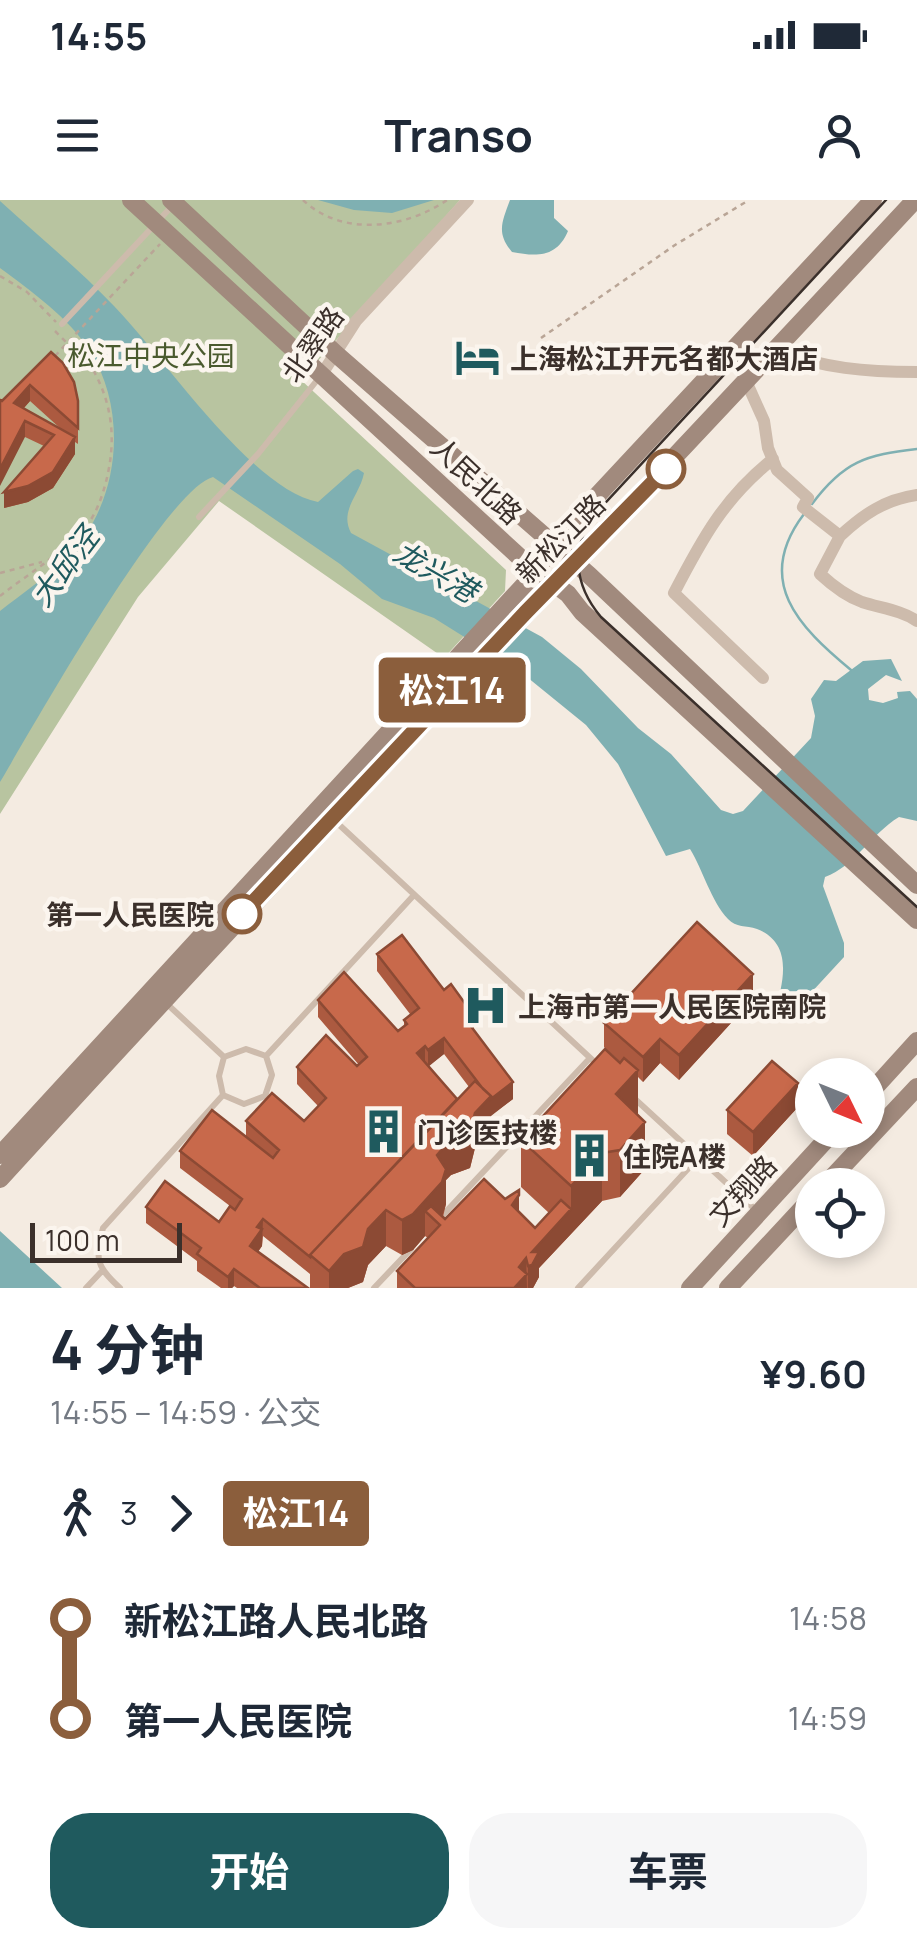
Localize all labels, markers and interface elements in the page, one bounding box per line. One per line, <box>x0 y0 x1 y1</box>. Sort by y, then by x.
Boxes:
text: 14:55 <box>50 9 147 61</box>
text: Transo <box>384 104 533 166</box>
icon: menu <box>50 108 105 163</box>
icon: person <box>812 108 867 163</box>
street label: 北翠路 <box>272 299 352 389</box>
hotel icon: 上海松江开元名都大酒店 <box>453 334 501 382</box>
park label: 松江中央公园 <box>67 336 235 374</box>
place label: 上海松江开元名都大酒店 <box>510 339 818 377</box>
street label: 人民北路 <box>423 428 531 532</box>
unlabelled marker <box>647 450 685 488</box>
street label: 新松江路 <box>507 485 613 591</box>
water label: 大邱泾 <box>21 515 109 614</box>
water label: 龙兴港 <box>387 531 489 613</box>
line badge: 松江14 <box>382 658 522 722</box>
text: 松江14 <box>399 666 505 714</box>
place label: 第一人民医院 <box>46 895 214 933</box>
marker: 第一人民医院 <box>223 895 261 933</box>
hospital icon: 上海市第一人民医院南院 <box>461 982 509 1030</box>
place label: 上海市第一人民医院南院 <box>518 987 826 1025</box>
north arrow <box>795 1058 885 1148</box>
map controls <box>795 1058 885 1258</box>
building icon: 门诊医技楼 <box>360 1108 408 1156</box>
place label: 门诊医技楼 <box>417 1113 557 1151</box>
building icon: 住院A楼 <box>566 1132 614 1180</box>
place label: 住院A楼 <box>623 1137 726 1175</box>
street label: 文翔路 <box>699 1146 785 1234</box>
button: locate <box>795 1168 885 1258</box>
scale bar <box>30 1218 182 1262</box>
text: 100 m <box>45 1221 119 1259</box>
text: 4 分钟 <box>50 1311 204 1387</box>
text: ¥9.60 <box>760 1347 867 1399</box>
text: 14:55 – 14:59 · 公交 <box>50 1390 321 1434</box>
icon: walk <box>50 1486 105 1541</box>
icon: forward <box>153 1486 208 1541</box>
text: 松江14 <box>243 1489 349 1537</box>
text: 3 <box>120 1491 138 1535</box>
text: 新松江路人民北路 <box>124 1594 428 1646</box>
text: 14:58 <box>789 1596 867 1640</box>
text: 第一人民医院 <box>124 1694 352 1746</box>
text: 14:59 <box>788 1696 867 1740</box>
button: 开始 <box>50 1813 449 1928</box>
button: 车票 <box>469 1813 867 1928</box>

